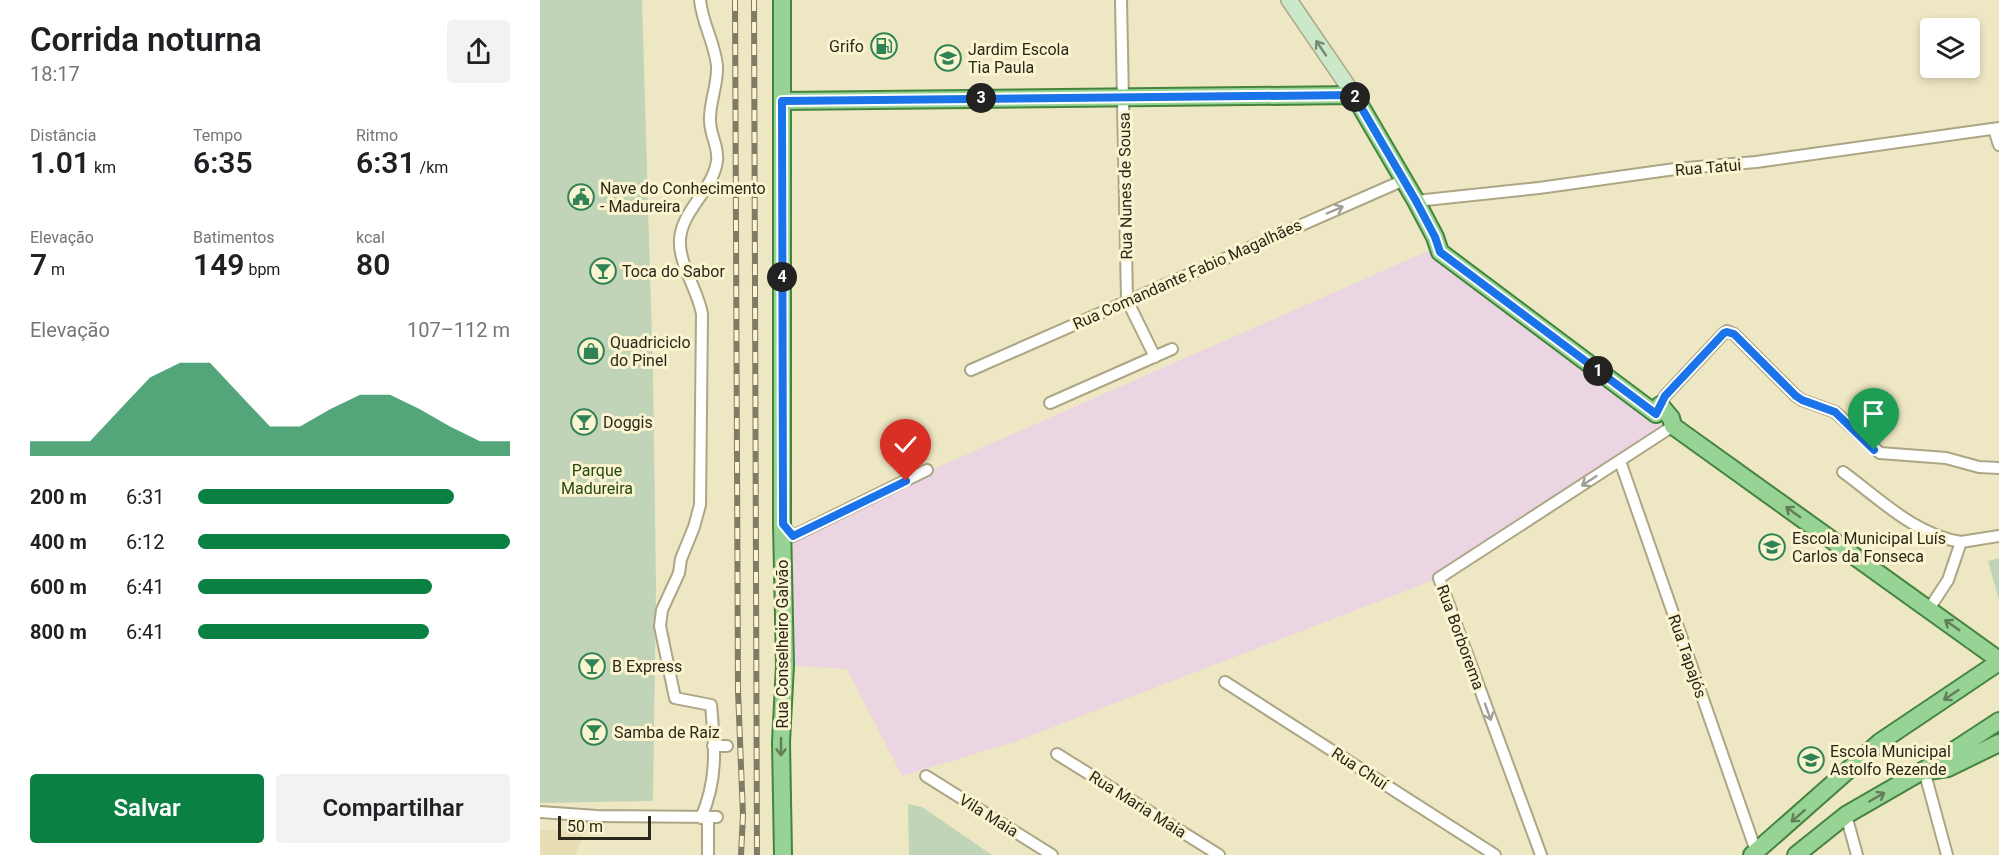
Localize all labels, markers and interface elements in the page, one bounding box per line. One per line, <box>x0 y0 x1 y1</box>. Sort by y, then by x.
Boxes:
map controls <box>1920 18 1980 78</box>
button: layers <box>1920 18 1980 78</box>
text: Corrida noturna <box>30 20 262 59</box>
button: share <box>447 20 510 83</box>
fuel station icon: Grifo <box>869 31 899 61</box>
place label: Grifo <box>829 37 864 56</box>
place label: Jardim Escola Tia Paula <box>968 40 1069 77</box>
one-way arrow <box>1315 40 1327 56</box>
school or university icon: Jardim Escola Tia Paula <box>933 43 963 73</box>
text: 18:17 <box>30 62 80 86</box>
pin: 2 <box>1340 82 1370 112</box>
pin: 3 <box>966 83 996 113</box>
text: 2 <box>1350 87 1360 106</box>
text: 3 <box>976 88 986 107</box>
street label: Rua Nunes de Sousa <box>1115 112 1136 260</box>
text: Distância <box>30 126 96 145</box>
text: Tempo <box>193 126 242 145</box>
text: Ritmo <box>356 126 398 145</box>
text: 1.01 <box>30 145 90 180</box>
text: 6:35 <box>193 145 253 180</box>
text: 6:31 <box>356 145 416 180</box>
street label: Rua Tatui <box>1674 155 1742 180</box>
text: km <box>90 158 116 177</box>
text: /km <box>416 158 448 177</box>
place label: Nave do Conhecimento - Madureira <box>600 179 766 216</box>
public building icon: Nave do Conhecimento - Madureira <box>566 182 596 212</box>
one-way arrow <box>1325 204 1344 215</box>
street label: Rua Comandante Fabio Magalhães <box>1070 215 1305 334</box>
text: Elevação <box>30 228 94 247</box>
text: Batimentos <box>193 228 275 247</box>
text: kcal <box>356 228 385 247</box>
text: 7 <box>30 247 47 282</box>
text: 149 <box>193 247 244 282</box>
text: 80 <box>356 247 390 282</box>
bar icon: Toca do Sabor <box>588 256 618 286</box>
text: m <box>47 260 65 279</box>
text: bpm <box>244 260 280 279</box>
place label: Toca do Sabor <box>622 262 725 281</box>
pin: 4 <box>767 262 797 292</box>
text: 4 <box>777 267 787 286</box>
text: Elevação <box>30 318 110 342</box>
text: 107–112 m <box>407 318 510 342</box>
place label: Quadriciclo do Pinel <box>610 333 691 370</box>
shop icon: Quadriciclo do Pinel <box>576 336 606 366</box>
pin: 1 <box>1583 356 1613 386</box>
text: 1 <box>1593 361 1603 380</box>
pin <box>1848 388 1899 450</box>
icon: arrive <box>1857 397 1890 430</box>
bar icon: Doggis <box>569 407 599 437</box>
place label: Doggis <box>603 413 653 432</box>
pin <box>880 419 931 481</box>
icon: check <box>889 428 922 461</box>
park label: Parque Madureira <box>561 461 633 498</box>
one-way arrow <box>1581 476 1598 488</box>
text: 200 m <box>30 485 87 509</box>
text: 6:31 <box>126 485 165 509</box>
one-way arrow <box>1786 506 1802 518</box>
place label: Escola Municipal Luís Carlos da Fonseca <box>1792 529 1946 566</box>
text: 400 m <box>30 530 87 554</box>
text: 6:12 <box>126 530 165 554</box>
school or university icon: Escola Municipal Luís Carlos da Fonseca <box>1757 532 1787 562</box>
street label: Rua Conselheiro Galvão <box>773 560 792 728</box>
text: 600 m <box>30 575 87 599</box>
text: 6:41 <box>126 575 165 599</box>
street label: Rua Borborema <box>1433 582 1488 692</box>
street label: Rua Tapajós <box>1664 612 1711 701</box>
one-way arrow <box>1944 619 1960 631</box>
text: 800 m <box>30 620 87 644</box>
text: 6:41 <box>126 620 165 644</box>
bar icon: B Express <box>577 651 607 681</box>
place label: B Express <box>612 657 682 676</box>
one-way arrow <box>1942 689 1959 702</box>
one-way arrow <box>1483 702 1494 721</box>
bar icon: Samba de Raiz <box>579 717 609 747</box>
place label: Samba de Raiz <box>614 723 720 742</box>
one-way arrow <box>775 737 787 757</box>
place label: Escola Municipal Astolfo Rezende <box>1830 742 1951 779</box>
street label: Rua Chuí <box>1328 743 1392 794</box>
school or university icon: Escola Municipal Astolfo Rezende <box>1796 745 1826 775</box>
street label: Rua Maria Maia <box>1086 767 1190 842</box>
button: Salvar <box>30 774 264 843</box>
button: Compartilhar <box>276 774 510 843</box>
street label: Vila Maia <box>956 790 1022 841</box>
one-way arrow <box>1868 791 1885 803</box>
one-way arrow <box>1791 809 1806 823</box>
scale bar <box>558 813 651 840</box>
text: 50 m <box>567 817 603 836</box>

